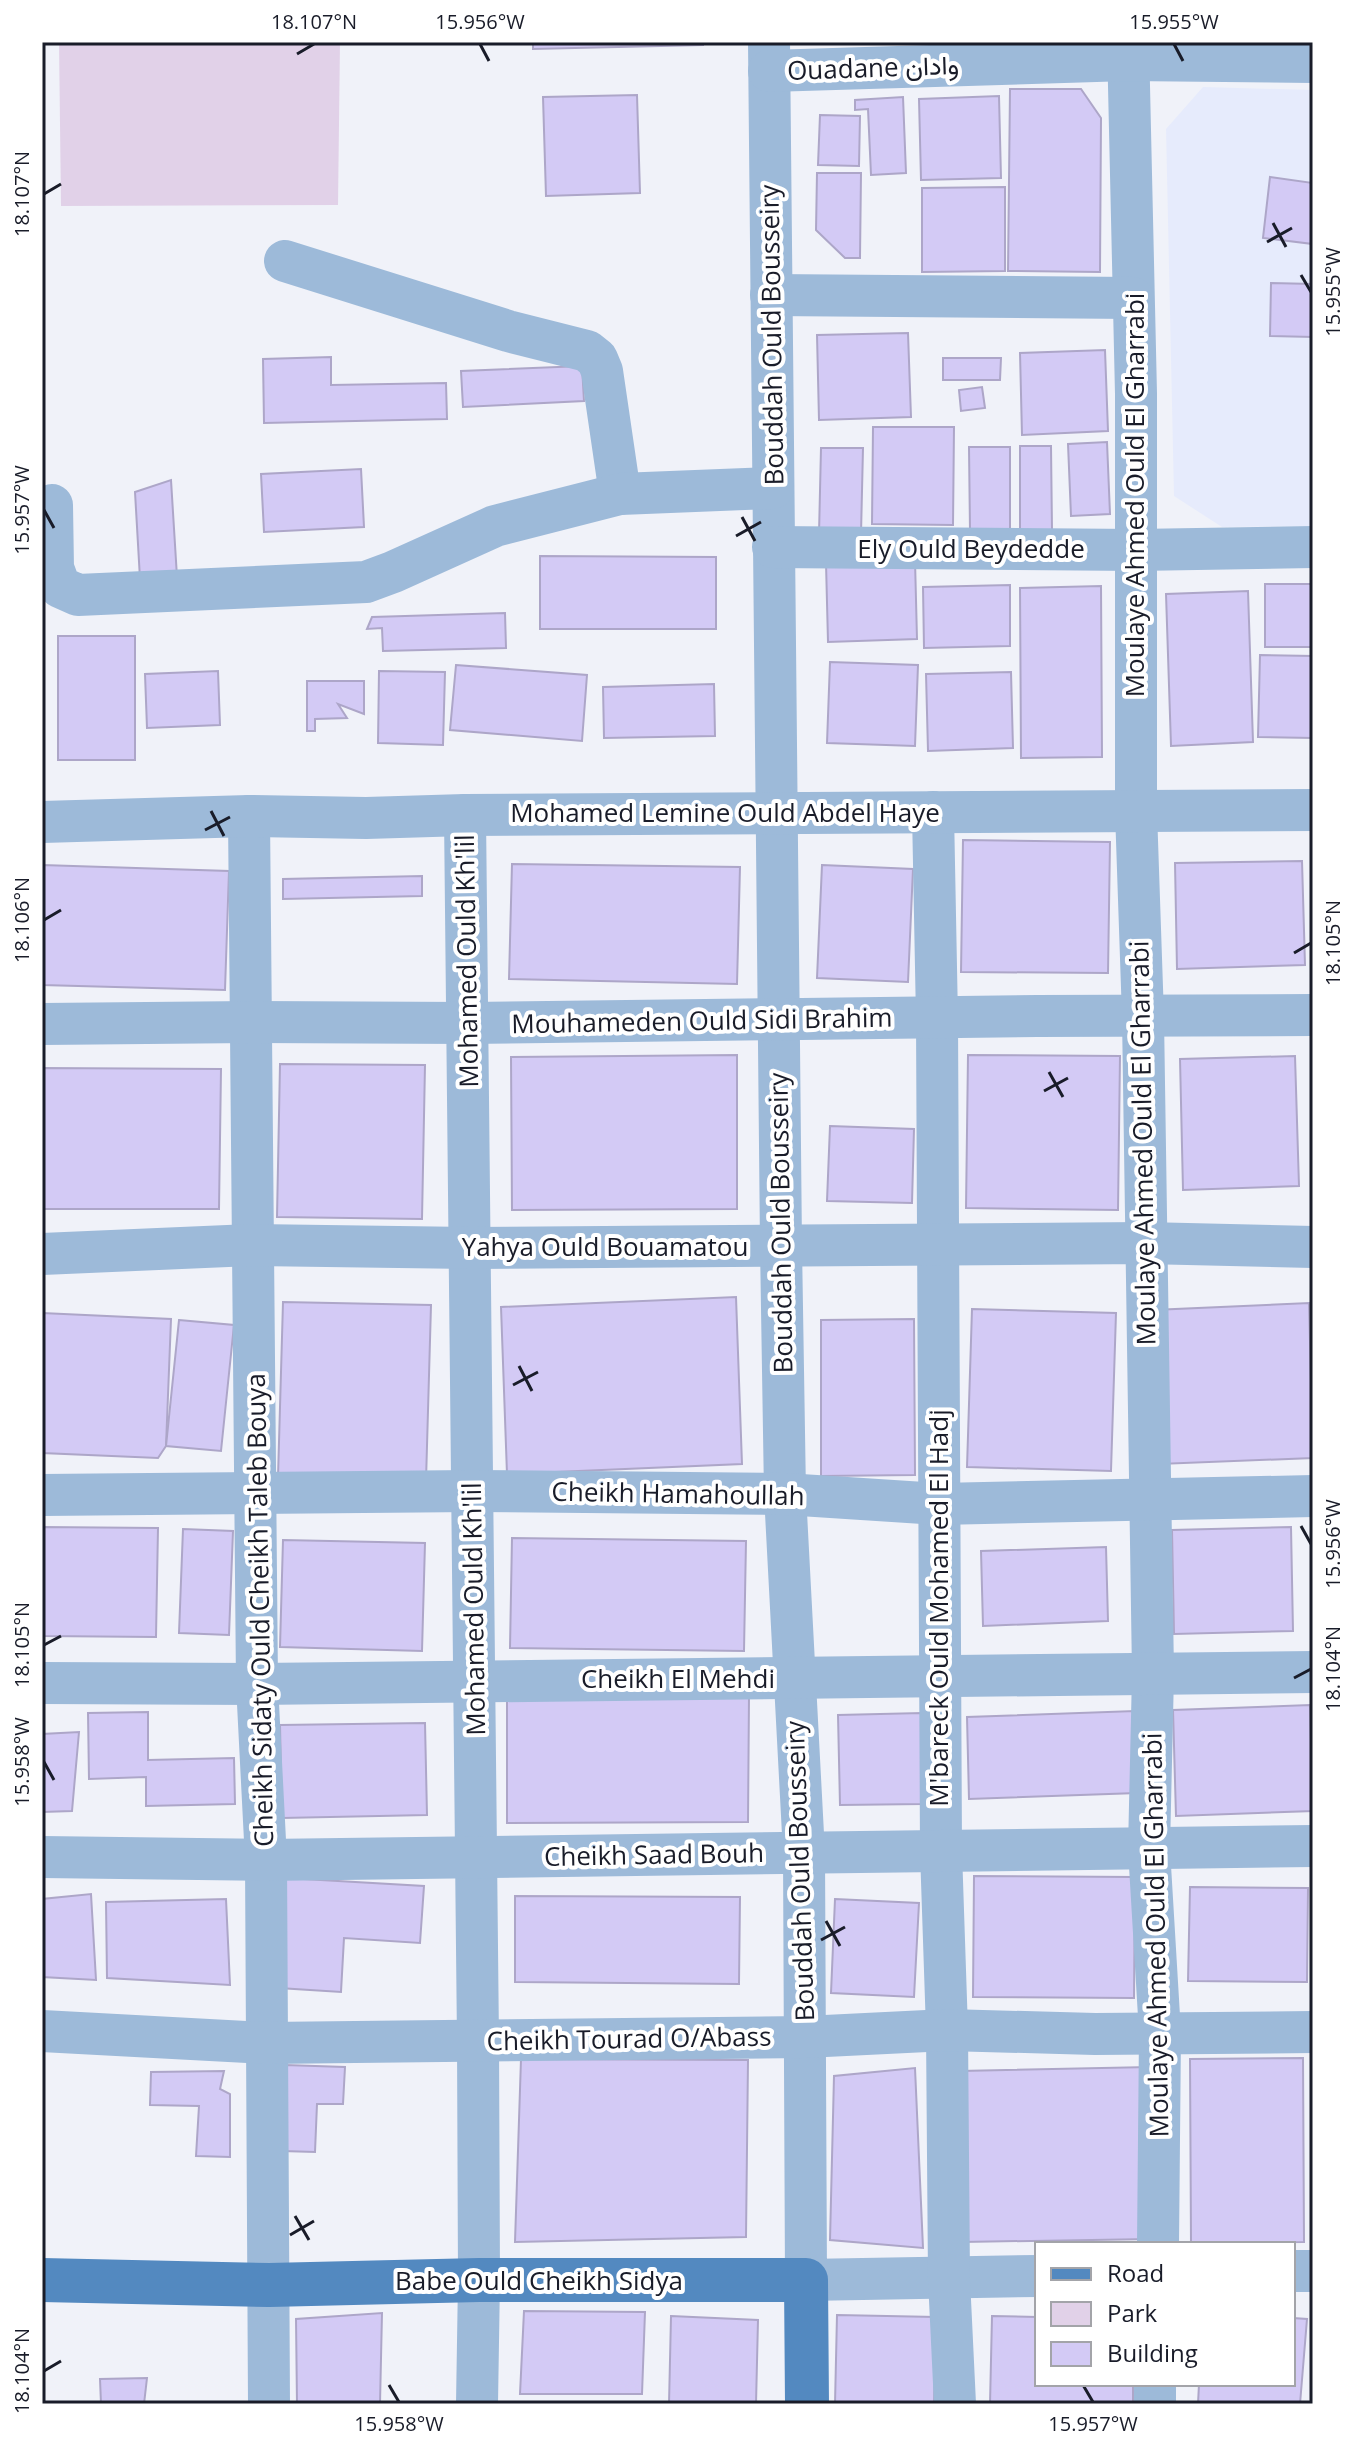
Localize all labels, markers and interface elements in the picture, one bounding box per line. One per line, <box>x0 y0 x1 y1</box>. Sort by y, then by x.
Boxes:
text: 18.107°N <box>271 8 357 35</box>
text: 15.956°W <box>435 8 525 35</box>
text: 15.955°W <box>1129 8 1219 35</box>
street label: Ouadane وادان <box>786 46 960 88</box>
text: 18.107°N <box>8 151 35 237</box>
street label: Bouddah Ould Bousseiry <box>750 183 792 486</box>
text: 15.955°W <box>1319 247 1346 337</box>
street label: Moulaye Ahmed Ould El Gharrabi <box>1116 293 1152 697</box>
text: 15.957°W <box>8 465 35 555</box>
street label: Ely Ould Beydedde <box>857 530 1085 566</box>
street label: Mohamed Lemine Ould Abdel Haye <box>510 794 940 830</box>
street label: Mohamed Ould Kh'lil <box>446 834 486 1088</box>
text: 18.106°N <box>8 877 35 963</box>
text: 18.105°N <box>1319 900 1346 986</box>
street label: Moulaye Ahmed Ould El Gharrabi <box>1120 940 1164 1346</box>
street label: Mouhameden Ould Sidi Brahim <box>511 999 893 1041</box>
street label: Bouddah Ould Bousseiry <box>759 1071 801 1374</box>
street label: Yahya Ould Bouamatou <box>462 1228 748 1264</box>
street label: Cheikh Sidaty Ould Cheikh Taleb Bouya <box>237 1373 281 1847</box>
street label: M'bareck Ould Mohamed El Hadj <box>920 1409 956 1807</box>
street label: Cheikh Hamahoullah <box>551 1473 805 1513</box>
street label: Mohamed Ould Kh'lil <box>453 1482 493 1736</box>
text: 15.956°W <box>1319 1499 1346 1589</box>
text: 18.105°N <box>8 1602 35 1688</box>
text: 18.104°N <box>1319 1626 1346 1712</box>
street label: Cheikh El Mehdi <box>581 1660 775 1696</box>
text: 15.958°W <box>8 1717 35 1807</box>
street label: Bouddah Ould Bousseiry <box>776 1719 822 2022</box>
street label: Moulaye Ahmed Ould El Gharrabi <box>1133 1732 1177 2138</box>
street label: Cheikh Saad Bouh <box>544 1834 764 1874</box>
street label: Cheikh Tourad O/Abass <box>486 2018 772 2058</box>
legend <box>1035 2242 1295 2386</box>
text: Road <box>1107 2256 1164 2289</box>
street label: Babe Ould Cheikh Sidya <box>395 2262 683 2298</box>
text: Park <box>1107 2296 1158 2329</box>
text: 18.104°N <box>8 2328 35 2414</box>
text: Building <box>1107 2336 1198 2369</box>
text: 15.958°W <box>354 2410 444 2437</box>
text: 15.957°W <box>1048 2410 1138 2437</box>

